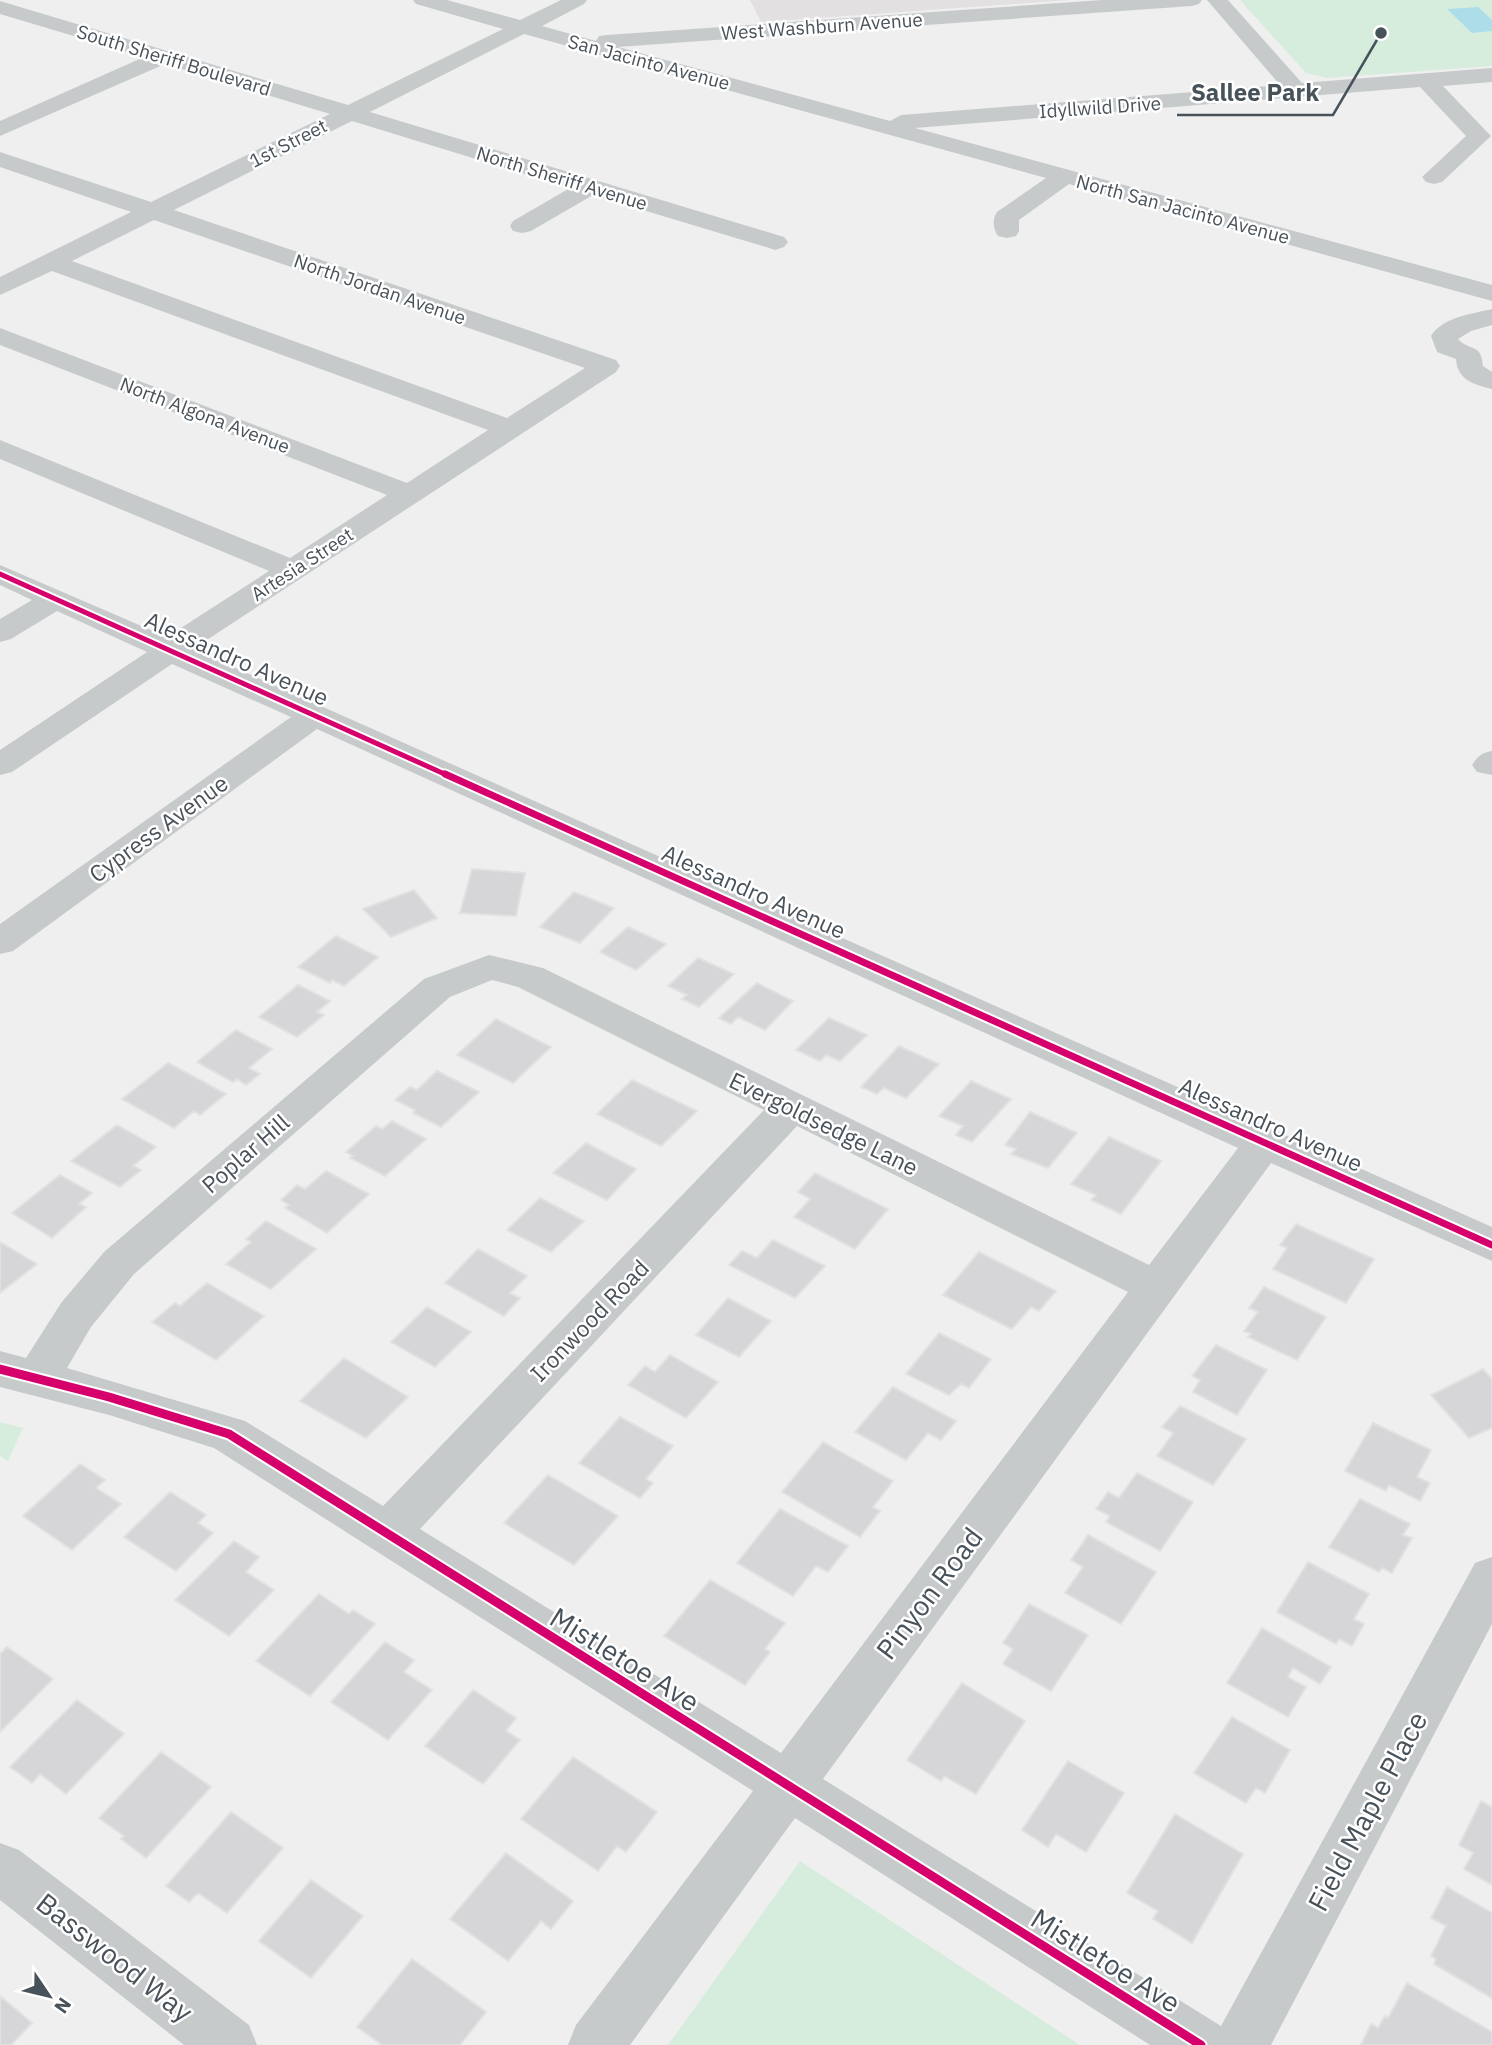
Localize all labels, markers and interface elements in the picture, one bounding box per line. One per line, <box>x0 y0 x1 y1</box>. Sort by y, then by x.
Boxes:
street label: West Washburn Avenue <box>721 7 923 45</box>
street label: South Sheriff Boulevard <box>74 19 274 101</box>
street label: San Jacinto Avenue <box>565 29 733 95</box>
callout: Sallee Park <box>1177 70 1333 115</box>
text: Sallee Park <box>1191 76 1319 108</box>
street label: Idyllwild Drive <box>1038 91 1162 123</box>
street label: 1st Street <box>245 113 331 173</box>
street label: North Sheriff Avenue <box>474 141 650 215</box>
street label: North San Jacinto Avenue <box>1074 169 1292 249</box>
street label: North Jordan Avenue <box>291 248 469 330</box>
street label: North Algona Avenue <box>117 372 293 458</box>
street label: Artesia Street <box>246 522 358 606</box>
street label: Alessandro Avenue <box>140 604 334 712</box>
street label: Cypress Avenue <box>83 768 233 888</box>
street label: Alessandro Avenue <box>657 837 851 945</box>
street label: Evergoldsedge Lane <box>725 1064 923 1182</box>
street label: Alessandro Avenue <box>1174 1070 1368 1178</box>
street label: Poplar Hill <box>195 1107 295 1199</box>
street label: Ironwood Road <box>523 1253 655 1387</box>
street label: Pinyon Road <box>867 1520 991 1666</box>
street label: Mistletoe Ave <box>543 1598 707 1720</box>
street label: Field Maple Place <box>1299 1705 1435 1917</box>
street label: Basswood Way <box>29 1884 201 2030</box>
street label: Mistletoe Ave <box>1024 1899 1188 2021</box>
north arrow <box>14 1961 84 2031</box>
text: N <box>49 1993 77 2018</box>

